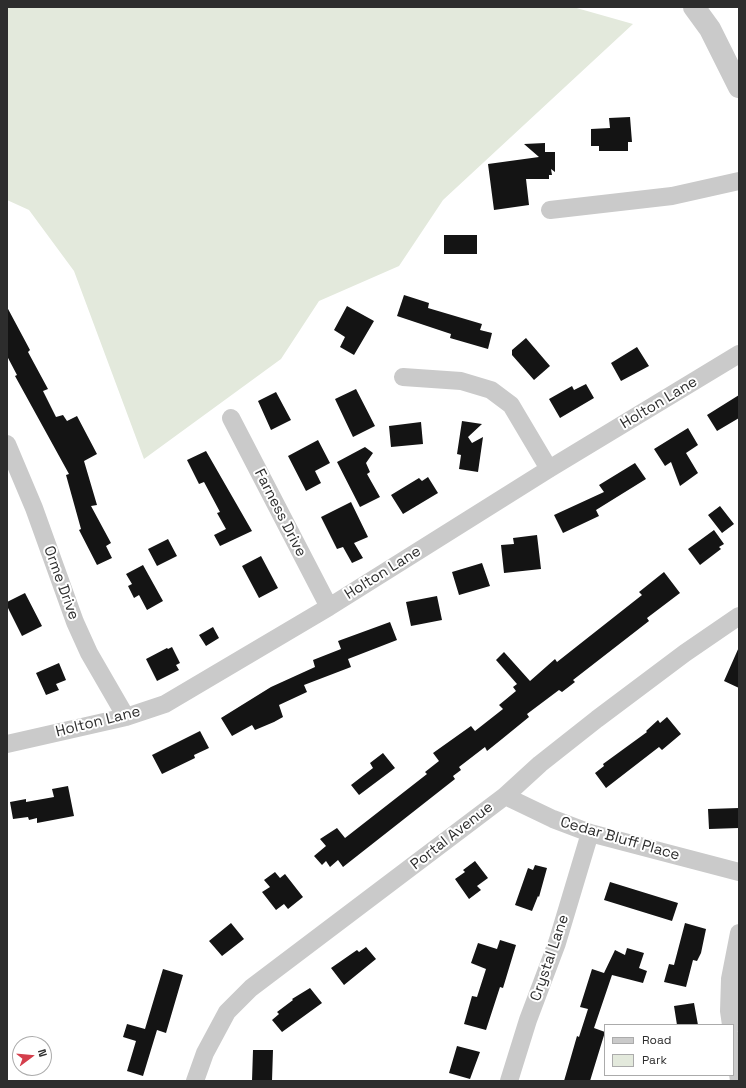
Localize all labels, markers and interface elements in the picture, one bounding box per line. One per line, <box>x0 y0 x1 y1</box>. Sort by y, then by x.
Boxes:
street label: Holton Lane <box>617 373 701 433</box>
street label: Farness Drive <box>250 466 310 560</box>
street label: Holton Lane <box>341 542 425 604</box>
street label: Orme Drive <box>39 544 83 622</box>
street label: Holton Lane <box>54 703 142 741</box>
street label: Portal Avenue <box>407 798 497 874</box>
street label: Cedar Bluff Place <box>558 813 682 865</box>
street label: Crystal Lane <box>527 912 573 1004</box>
legend <box>604 1024 734 1076</box>
text: Road <box>642 1032 671 1048</box>
north arrow <box>12 1036 52 1076</box>
text: N <box>35 1047 50 1058</box>
text: Park <box>642 1052 667 1068</box>

